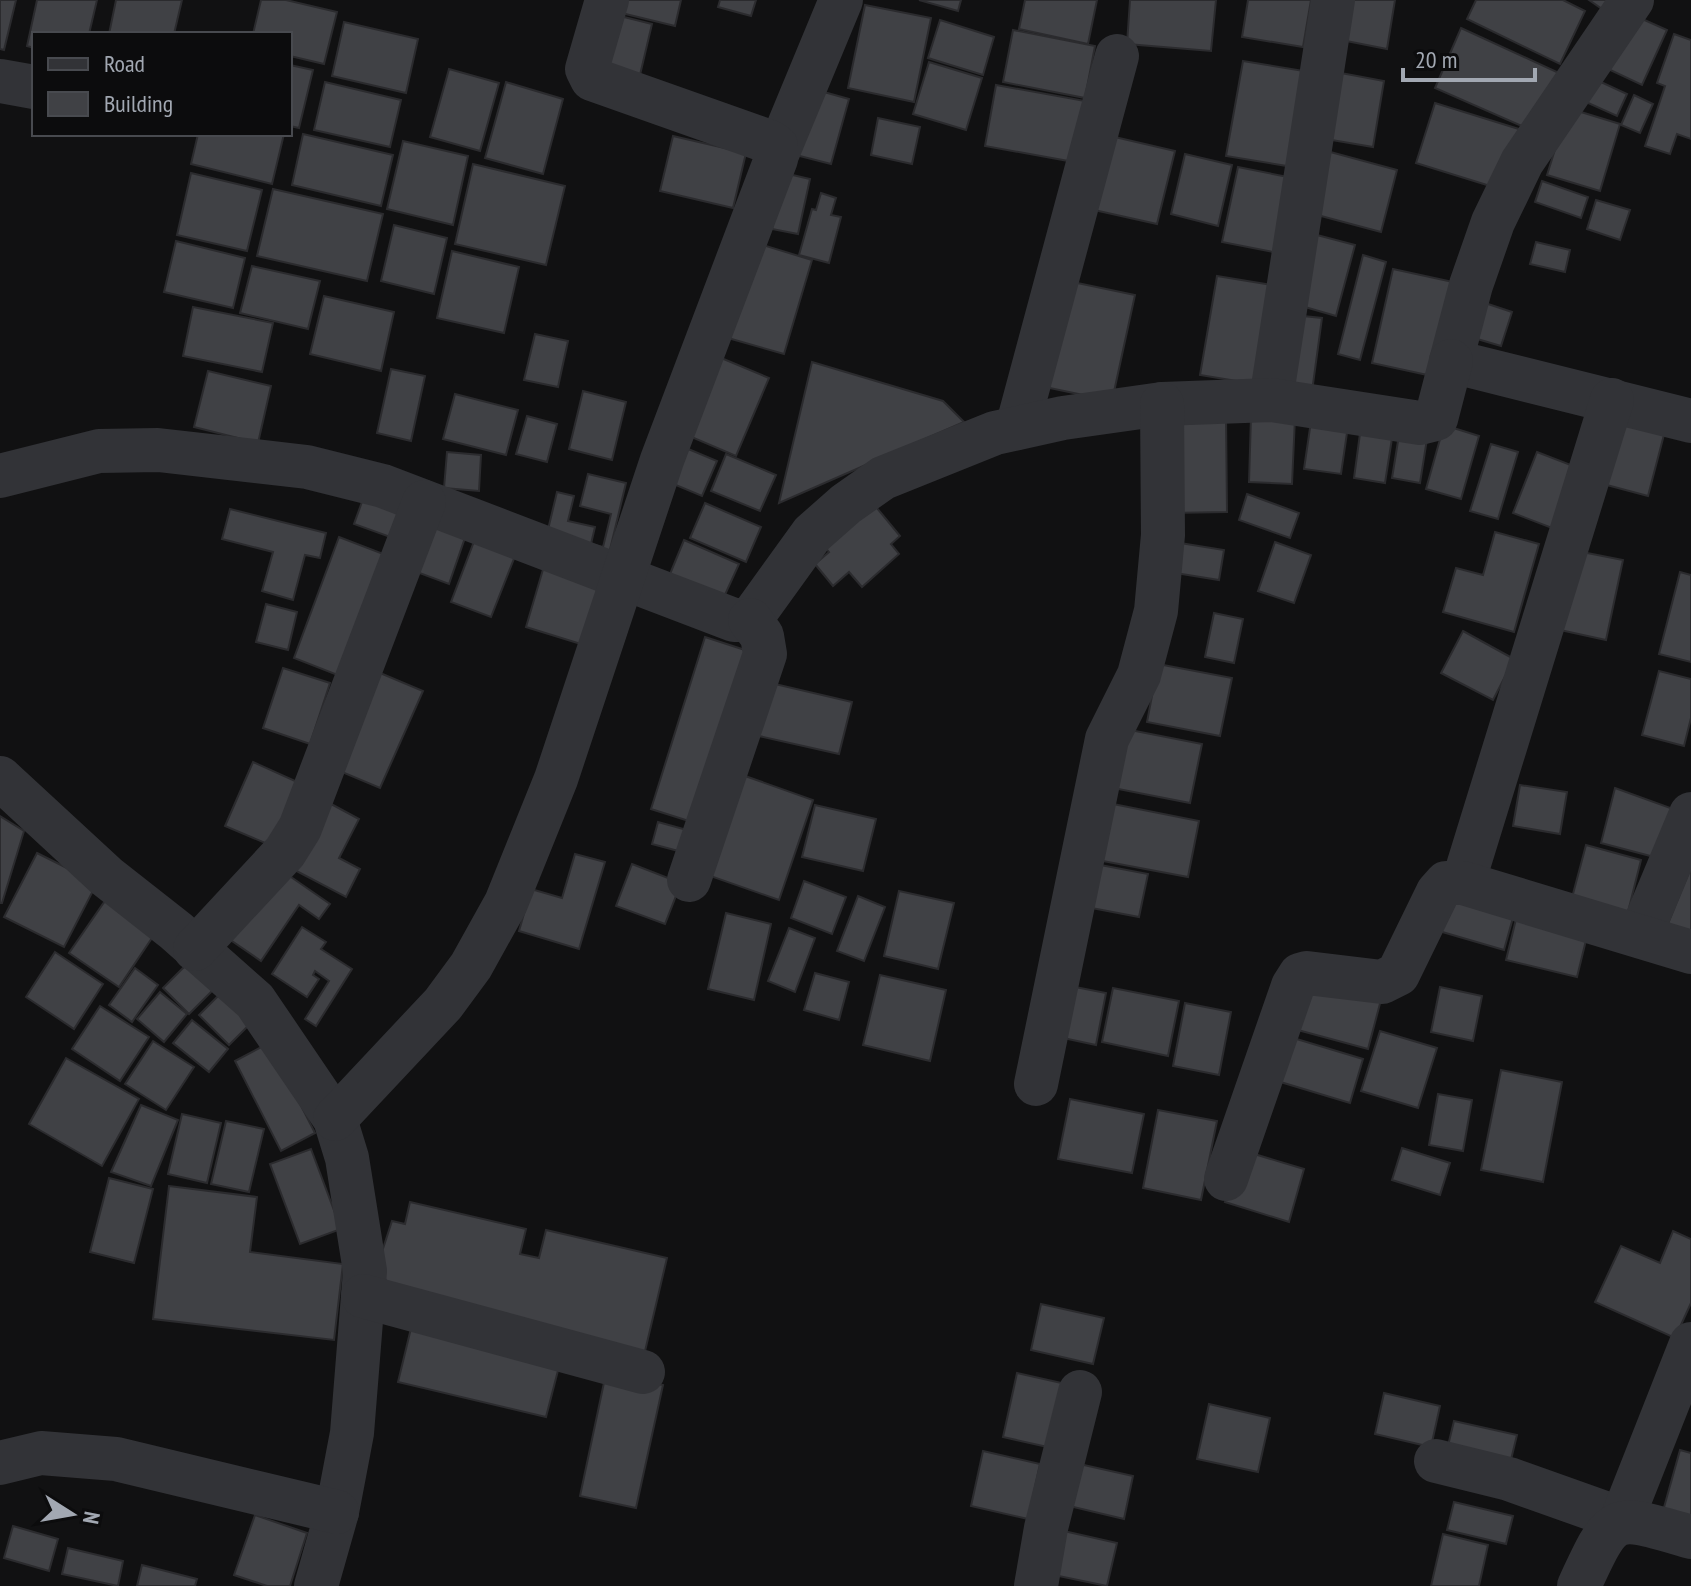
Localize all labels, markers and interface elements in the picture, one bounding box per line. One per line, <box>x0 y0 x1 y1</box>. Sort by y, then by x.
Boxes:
legend <box>32 32 292 136</box>
scale bar <box>1403 32 1535 82</box>
text: 20 m <box>1415 44 1457 75</box>
text: Road <box>104 48 145 79</box>
text: Building <box>104 88 173 119</box>
north arrow <box>32 1474 112 1554</box>
text: N <box>77 1509 107 1526</box>

